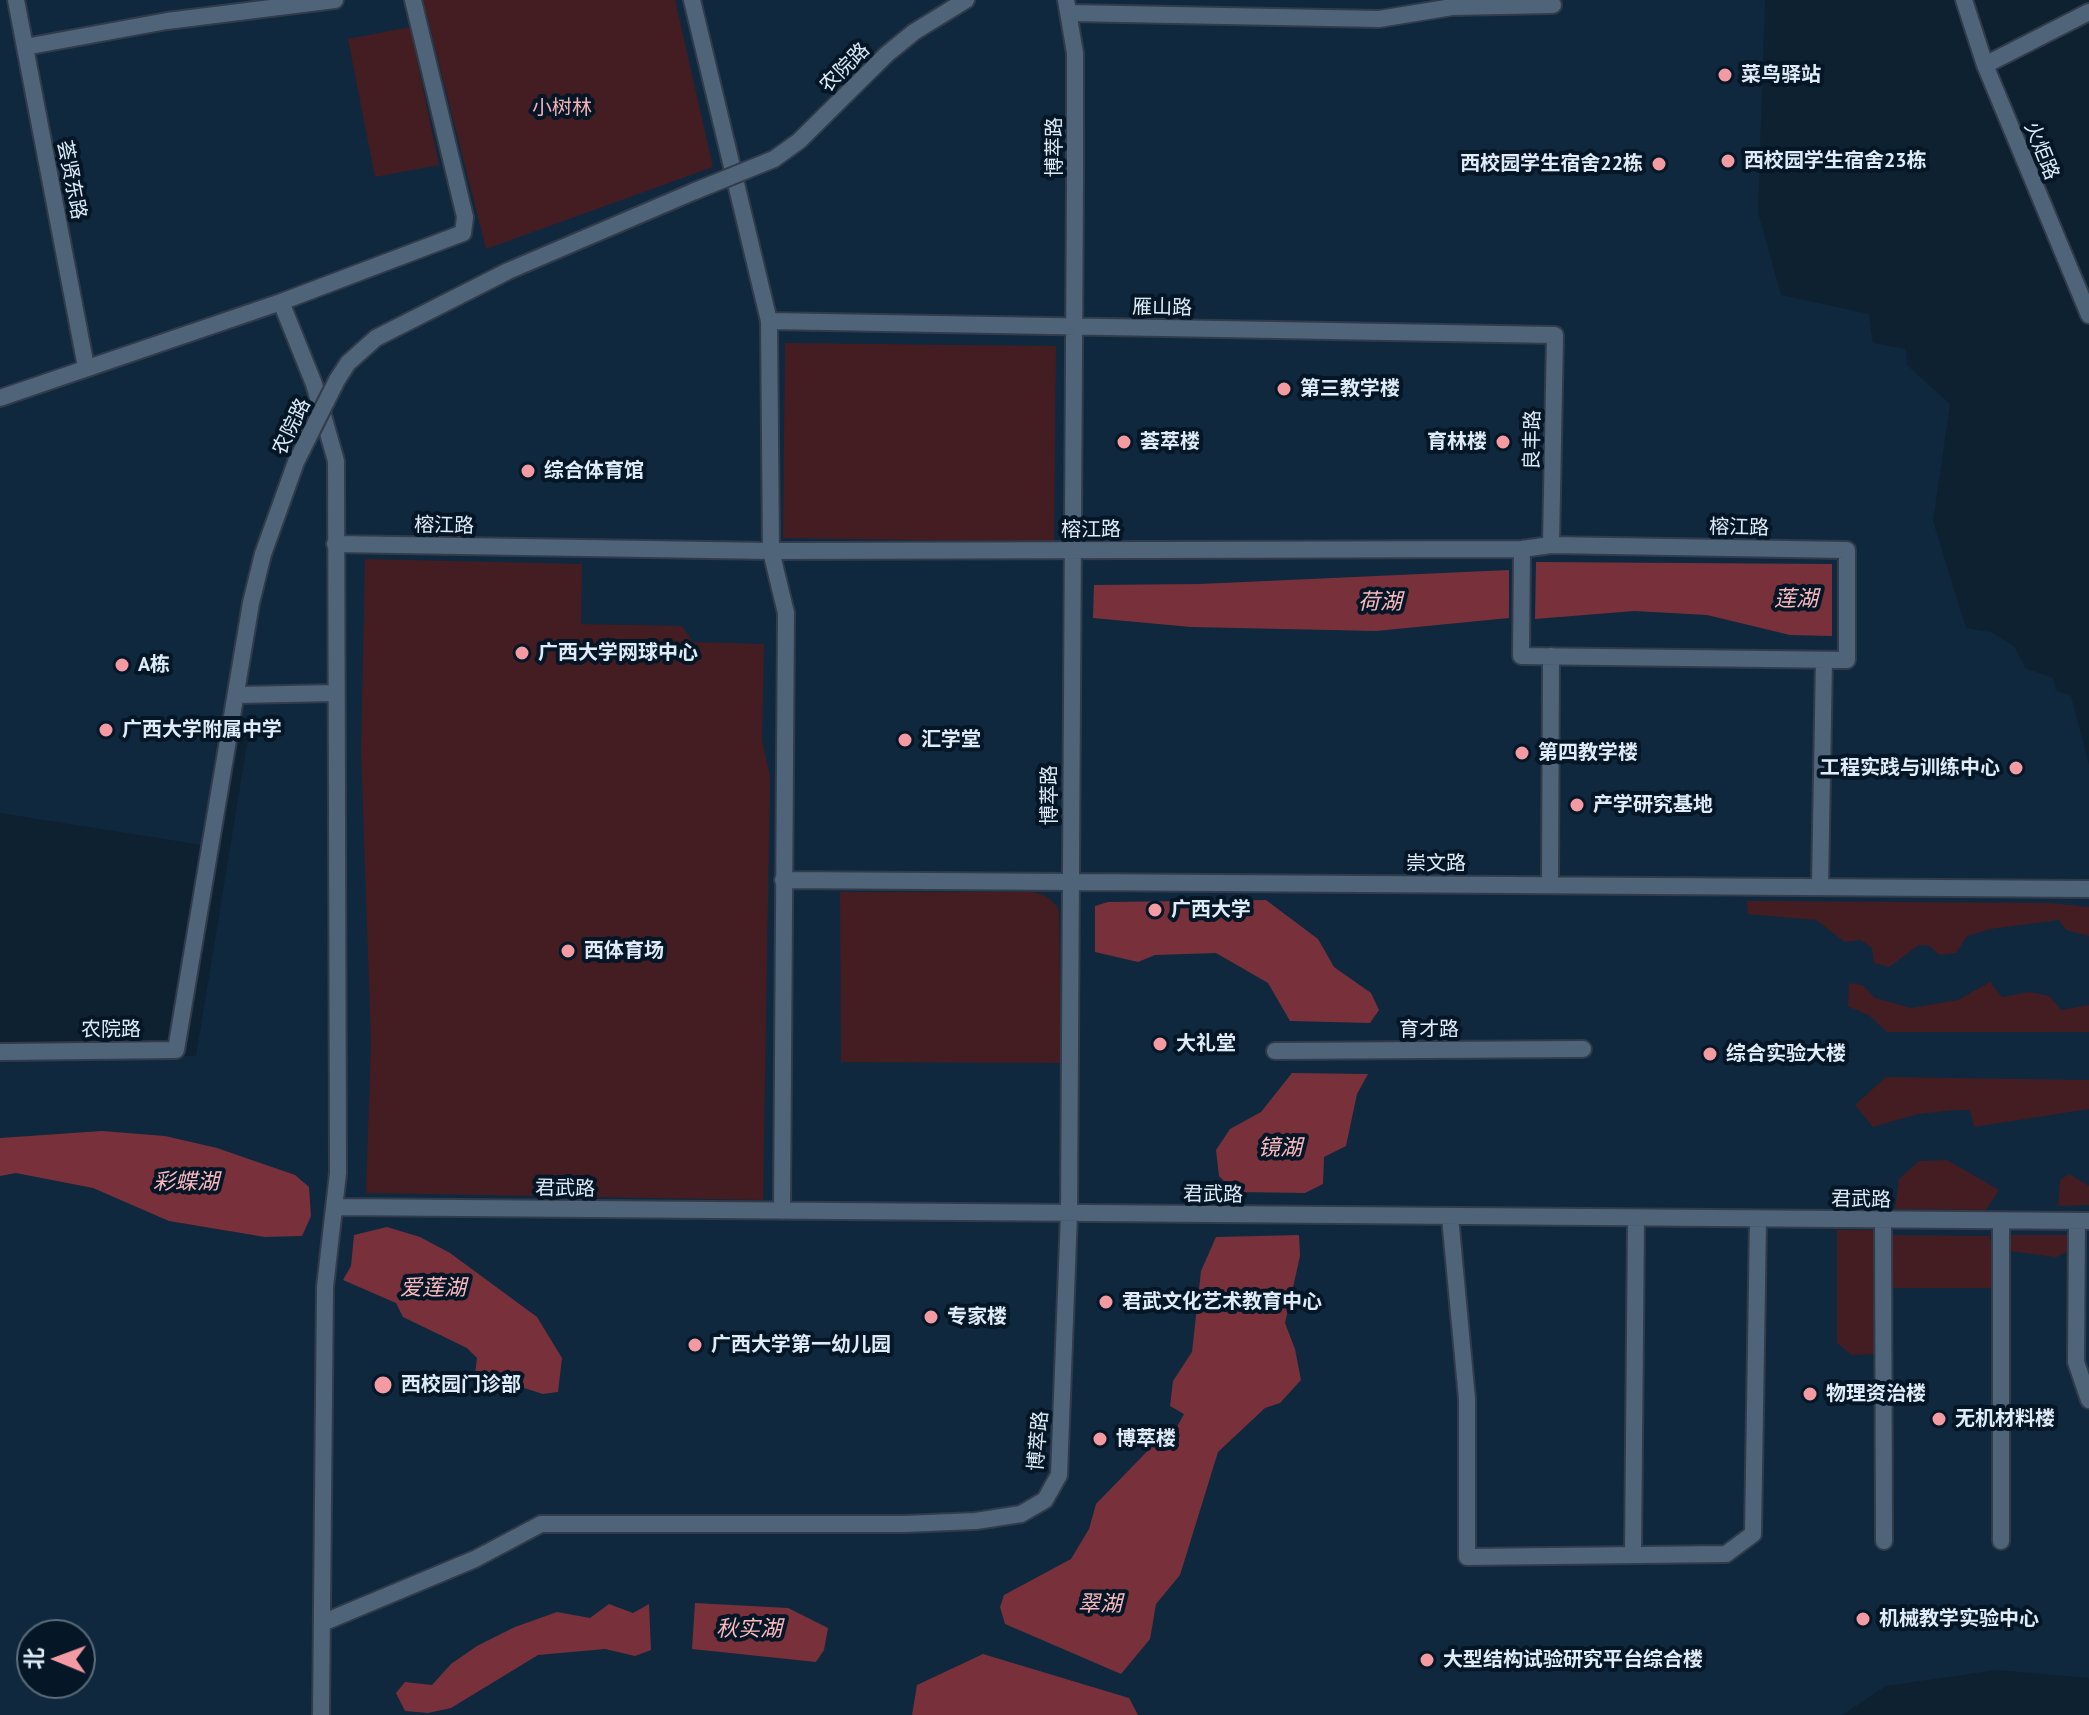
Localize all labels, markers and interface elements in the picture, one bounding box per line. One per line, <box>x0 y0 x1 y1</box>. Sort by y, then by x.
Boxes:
street label: 农院路 <box>815 38 875 98</box>
place label: 菜鸟驿站 <box>1741 63 1821 87</box>
marker: 菜鸟驿站 <box>1716 66 1734 84</box>
park label: 小树林 <box>532 96 592 120</box>
street label: 博萃路 <box>1043 117 1067 177</box>
street label: 火炬路 <box>2019 119 2063 183</box>
street label: 荟贤东路 <box>52 138 90 222</box>
place label: 西校园学生宿舍23栋 <box>1744 149 1927 173</box>
place label: 西校园学生宿舍22栋 <box>1460 152 1643 176</box>
marker: 西校园学生宿舍23栋 <box>1719 152 1737 170</box>
marker: 西校园学生宿舍22栋 <box>1650 155 1668 173</box>
street label: 雁山路 <box>1132 295 1192 321</box>
place label: 第三教学楼 <box>1300 377 1400 401</box>
marker: 第三教学楼 <box>1275 380 1293 398</box>
street label: 农院路 <box>268 395 316 459</box>
street label: 良丰路 <box>1520 410 1546 470</box>
place label: 荟萃楼 <box>1140 430 1200 454</box>
place label: 育林楼 <box>1427 430 1487 454</box>
marker: 荟萃楼 <box>1115 433 1133 451</box>
marker: 育林楼 <box>1494 433 1512 451</box>
place label: 综合体育馆 <box>544 459 644 483</box>
marker: 综合体育馆 <box>519 462 537 480</box>
street label: 榕江路 <box>414 513 474 539</box>
street label: 榕江路 <box>1709 515 1769 541</box>
street label: 榕江路 <box>1061 518 1121 542</box>
water label: 莲湖 <box>1774 587 1818 613</box>
water label: 荷湖 <box>1358 590 1402 616</box>
place label: 广西大学网球中心 <box>538 641 698 665</box>
marker: 广西大学网球中心 <box>513 644 531 662</box>
place label: A栋 <box>138 653 170 677</box>
marker: A栋 <box>113 656 131 674</box>
place label: 广西大学附属中学 <box>122 718 282 742</box>
marker: 广西大学附属中学 <box>97 721 115 739</box>
place label: 汇学堂 <box>921 728 981 752</box>
marker: 汇学堂 <box>896 731 914 749</box>
place label: 第四教学楼 <box>1538 741 1638 765</box>
marker: 第四教学楼 <box>1513 744 1531 762</box>
place label: 工程实践与训练中心 <box>1820 756 2000 780</box>
marker: 工程实践与训练中心 <box>2007 759 2025 777</box>
street label: 博萃路 <box>1038 765 1062 825</box>
place label: 产学研究基地 <box>1593 793 1713 817</box>
marker: 产学研究基地 <box>1568 796 1586 814</box>
street label: 崇文路 <box>1406 852 1466 876</box>
place label: 广西大学 <box>1171 898 1251 922</box>
marker: 广西大学 <box>1146 901 1164 919</box>
place label: 西体育场 <box>584 939 664 963</box>
marker: 西体育场 <box>559 942 577 960</box>
street label: 农院路 <box>81 1018 141 1042</box>
street label: 育才路 <box>1399 1018 1459 1042</box>
place label: 大礼堂 <box>1176 1032 1236 1056</box>
marker: 大礼堂 <box>1151 1035 1169 1053</box>
place label: 综合实验大楼 <box>1726 1042 1846 1066</box>
marker: 综合实验大楼 <box>1701 1045 1719 1063</box>
water label: 镜湖 <box>1258 1136 1302 1162</box>
water label: 彩蝶湖 <box>153 1170 219 1196</box>
street label: 君武路 <box>535 1176 595 1202</box>
street label: 君武路 <box>1183 1182 1243 1208</box>
street label: 君武路 <box>1831 1187 1891 1213</box>
water label: 爱莲湖 <box>400 1276 466 1302</box>
place label: 君武文化艺术教育中心 <box>1122 1290 1322 1314</box>
marker: 君武文化艺术教育中心 <box>1097 1293 1115 1311</box>
place label: 专家楼 <box>947 1305 1007 1329</box>
marker: 专家楼 <box>922 1308 940 1326</box>
place label: 广西大学第一幼儿园 <box>711 1333 891 1357</box>
marker: 广西大学第一幼儿园 <box>686 1336 704 1354</box>
place label: 西校园门诊部 <box>401 1373 521 1397</box>
marker: 西校园门诊部 <box>372 1374 394 1396</box>
place label: 物理资治楼 <box>1826 1382 1926 1406</box>
marker: 物理资治楼 <box>1801 1385 1819 1403</box>
place label: 无机材料楼 <box>1955 1407 2055 1431</box>
street label: 博萃路 <box>1024 1410 1054 1472</box>
marker: 无机材料楼 <box>1930 1410 1948 1428</box>
place label: 博萃楼 <box>1116 1427 1176 1451</box>
marker: 博萃楼 <box>1091 1430 1109 1448</box>
water label: 翠湖 <box>1078 1592 1122 1618</box>
place label: 机械教学实验中心 <box>1879 1607 2039 1631</box>
marker: 机械教学实验中心 <box>1854 1610 1872 1628</box>
water label: 秋实湖 <box>716 1617 782 1643</box>
north arrow <box>16 1619 96 1699</box>
text: 北 <box>20 1647 48 1670</box>
place label: 大型结构试验研究平台综合楼 <box>1443 1648 1703 1672</box>
marker: 大型结构试验研究平台综合楼 <box>1418 1651 1436 1669</box>

